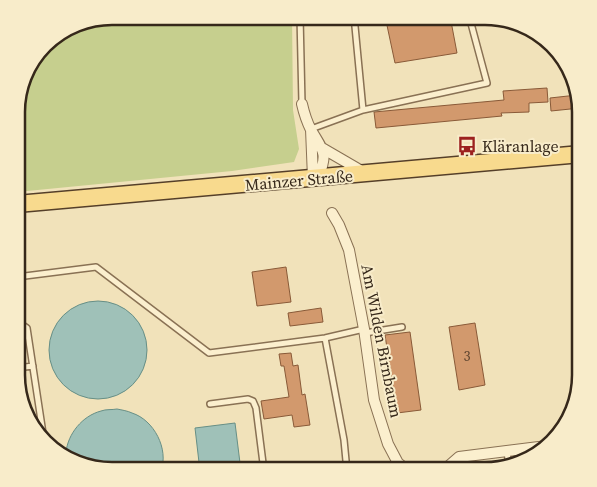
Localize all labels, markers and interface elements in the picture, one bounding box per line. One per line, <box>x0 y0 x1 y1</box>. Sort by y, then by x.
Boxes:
bus stop icon: Kläranlage <box>456 135 478 157</box>
place label: Kläranlage <box>482 135 559 157</box>
street label: Mainzer Straße <box>244 164 354 196</box>
street label: Am Wilden Birnbaum <box>356 262 408 420</box>
house number: 3 <box>464 346 471 366</box>

